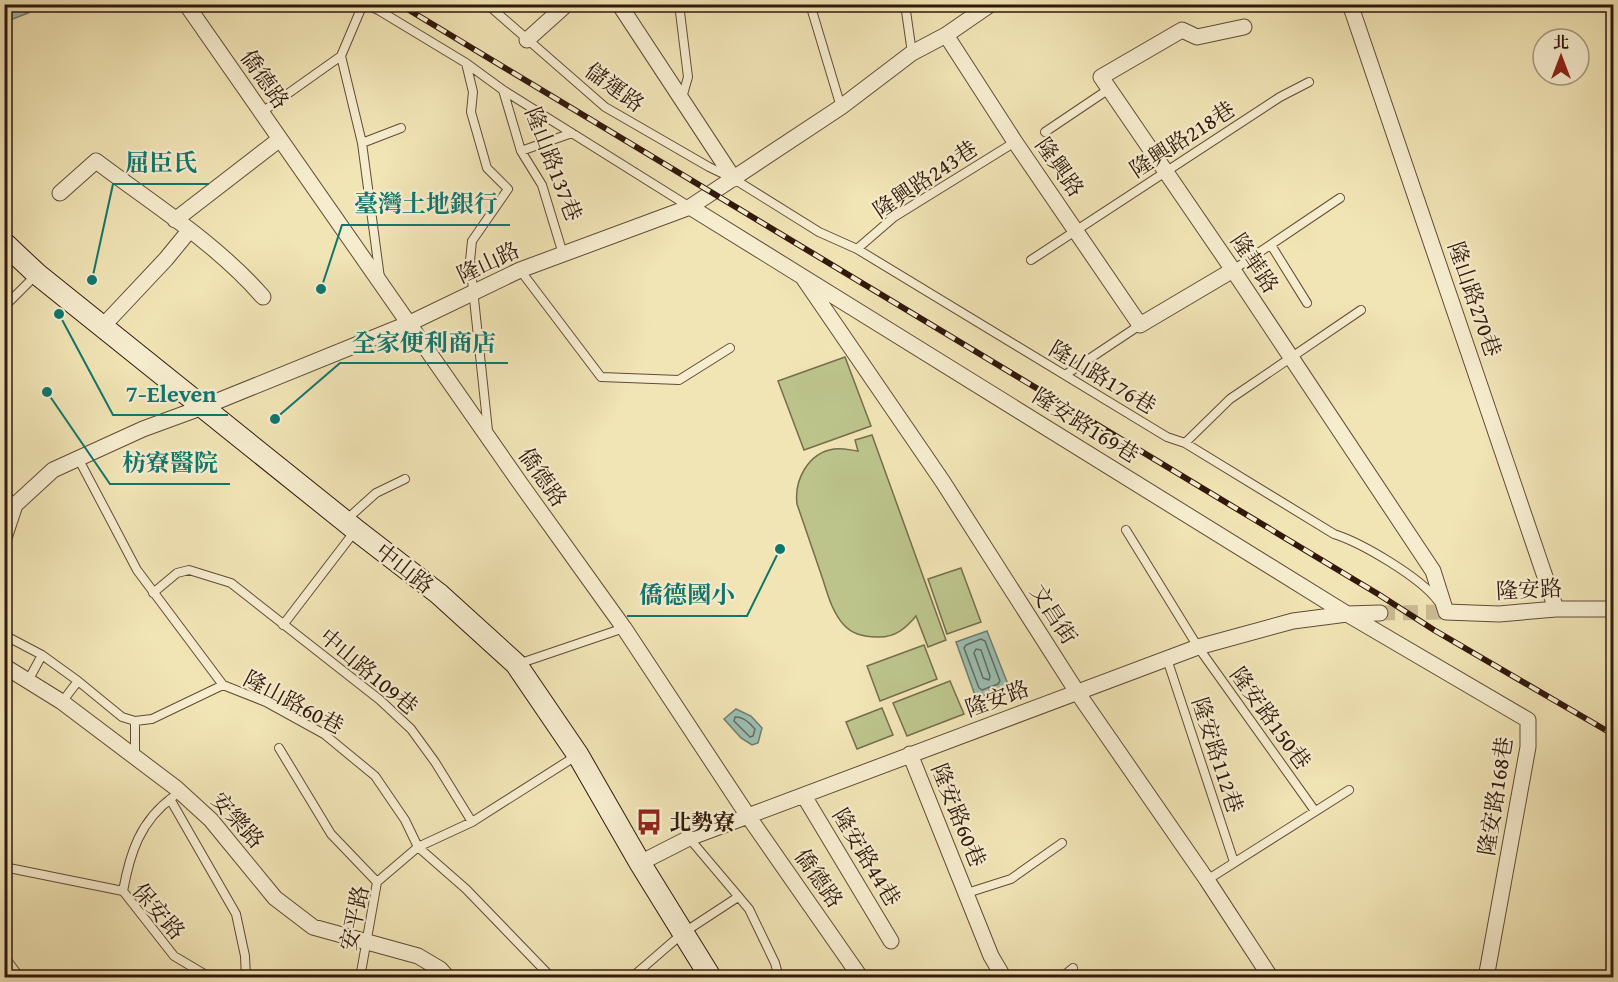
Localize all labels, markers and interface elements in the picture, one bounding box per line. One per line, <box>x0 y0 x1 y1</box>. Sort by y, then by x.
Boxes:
north arrow <box>1531 27 1591 87</box>
text: 北 <box>1553 30 1569 54</box>
street label: 僑德路 <box>233 43 297 115</box>
street label: 儲運路 <box>579 55 651 119</box>
street label: 隆興路218巷 <box>1123 93 1241 185</box>
street label: 隆山路137巷 <box>518 102 590 226</box>
street label: 隆興路 <box>1028 131 1092 203</box>
street label: 隆興路243巷 <box>866 132 984 226</box>
callout: 屈臣氏 <box>113 142 209 184</box>
text: 屈臣氏 <box>125 145 197 180</box>
callout: 臺灣土地銀行 <box>342 183 510 225</box>
text: 臺灣土地銀行 <box>354 186 498 221</box>
street label: 隆華路 <box>1223 227 1287 299</box>
street label: 隆山路 <box>451 234 525 290</box>
street label: 隆山路270巷 <box>1440 237 1510 361</box>
callout: 全家便利商店 <box>340 321 508 363</box>
text: 全家便利商店 <box>352 325 496 360</box>
street label: 隆山路176巷 <box>1043 332 1163 422</box>
callout: 7-Eleven <box>113 373 228 415</box>
text: 7-Eleven <box>126 376 216 411</box>
street label: 隆安路169巷 <box>1027 380 1145 470</box>
street label: 僑德路 <box>511 441 575 513</box>
callout: 枋寮醫院 <box>110 442 230 484</box>
text: 枋寮醫院 <box>122 445 218 480</box>
street label: 中山路 <box>369 535 441 601</box>
street label: 隆安路 <box>1495 571 1563 607</box>
callout: 僑德國小 <box>627 574 747 616</box>
text: 僑德國小 <box>639 577 735 612</box>
street label: 文昌街 <box>1023 578 1085 650</box>
street label: 中山路109巷 <box>313 620 425 722</box>
street label: 隆安路150巷 <box>1223 660 1319 776</box>
street label: 隆山路60巷 <box>238 662 350 742</box>
street label: 隆安路 <box>961 672 1033 724</box>
street label: 隆安路112巷 <box>1184 693 1252 817</box>
street label: 隆安路168巷 <box>1470 734 1520 858</box>
street label: 隆安路60巷 <box>924 758 994 872</box>
street label: 安樂路 <box>204 785 272 855</box>
street label: 隆安路44巷 <box>825 802 909 912</box>
place label: 北勢寮 <box>669 806 735 838</box>
bus stop icon: 北勢寮 <box>634 807 664 837</box>
street label: 僑德路 <box>787 842 851 914</box>
street label: 保安路 <box>125 876 193 946</box>
street label: 安平路 <box>331 882 377 954</box>

